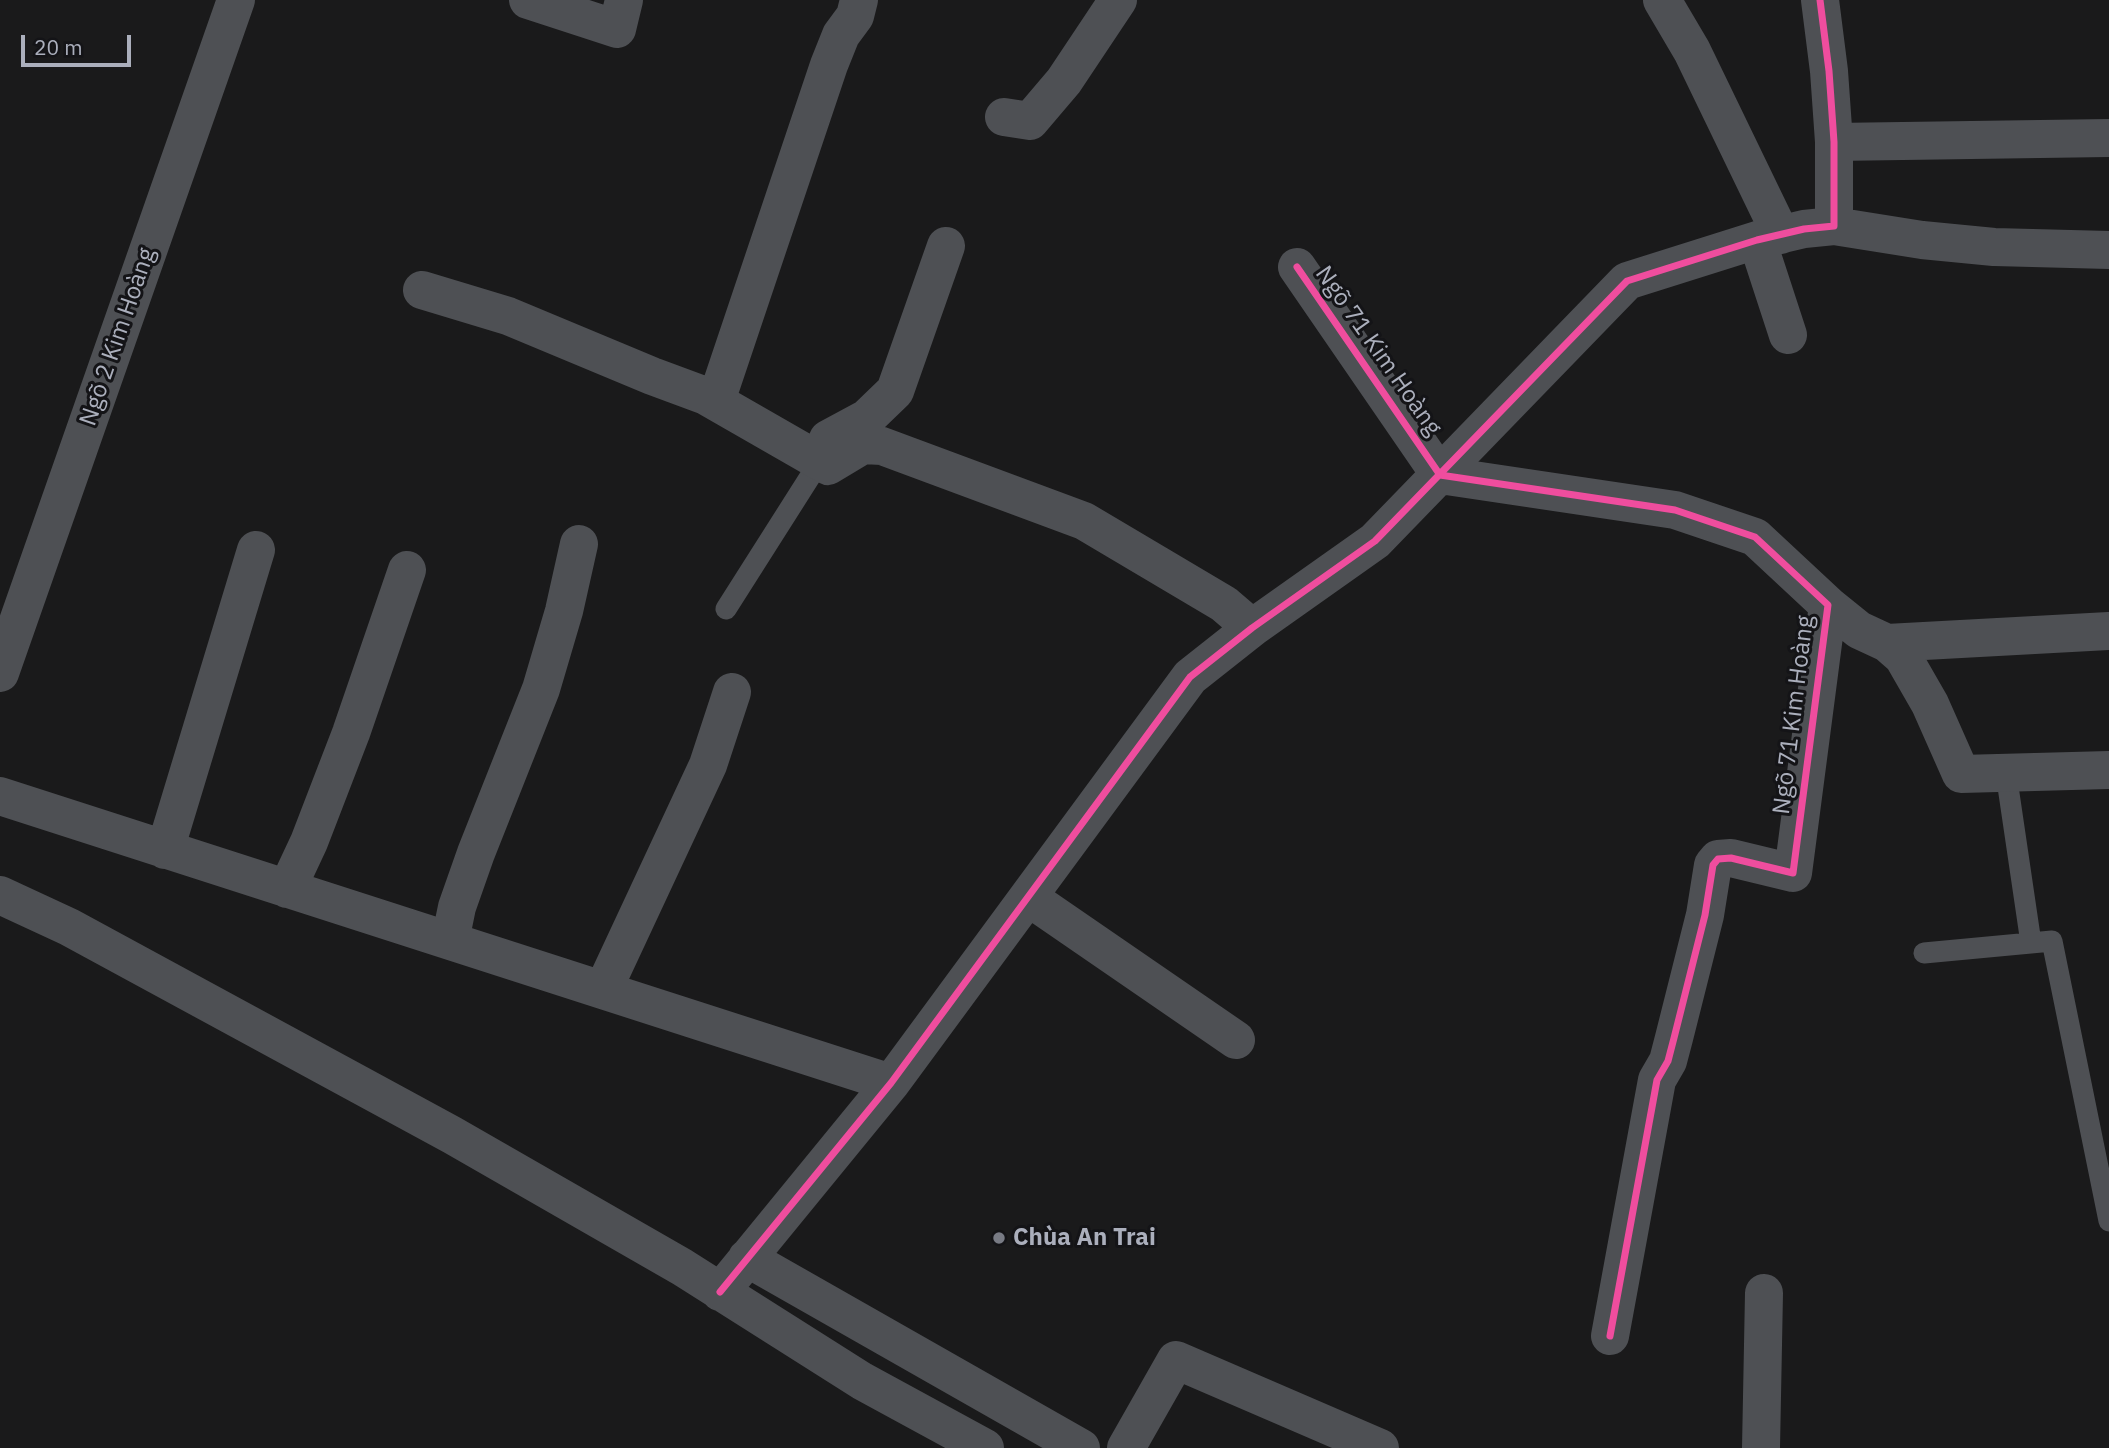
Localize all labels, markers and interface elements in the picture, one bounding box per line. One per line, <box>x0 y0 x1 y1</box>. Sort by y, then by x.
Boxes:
scale bar <box>24 21 135 65</box>
text: 20 m <box>34 33 83 61</box>
street label: Ngõ 2 Kim Hoàng <box>74 244 162 430</box>
street label: Ngõ 71 Kim Hoàng <box>1309 261 1447 441</box>
street label: Ngõ 71 Kim Hoàng <box>1767 614 1821 816</box>
place label: Chùa An Trai <box>1013 1224 1156 1252</box>
marker: Chùa An Trai <box>991 1230 1007 1246</box>

